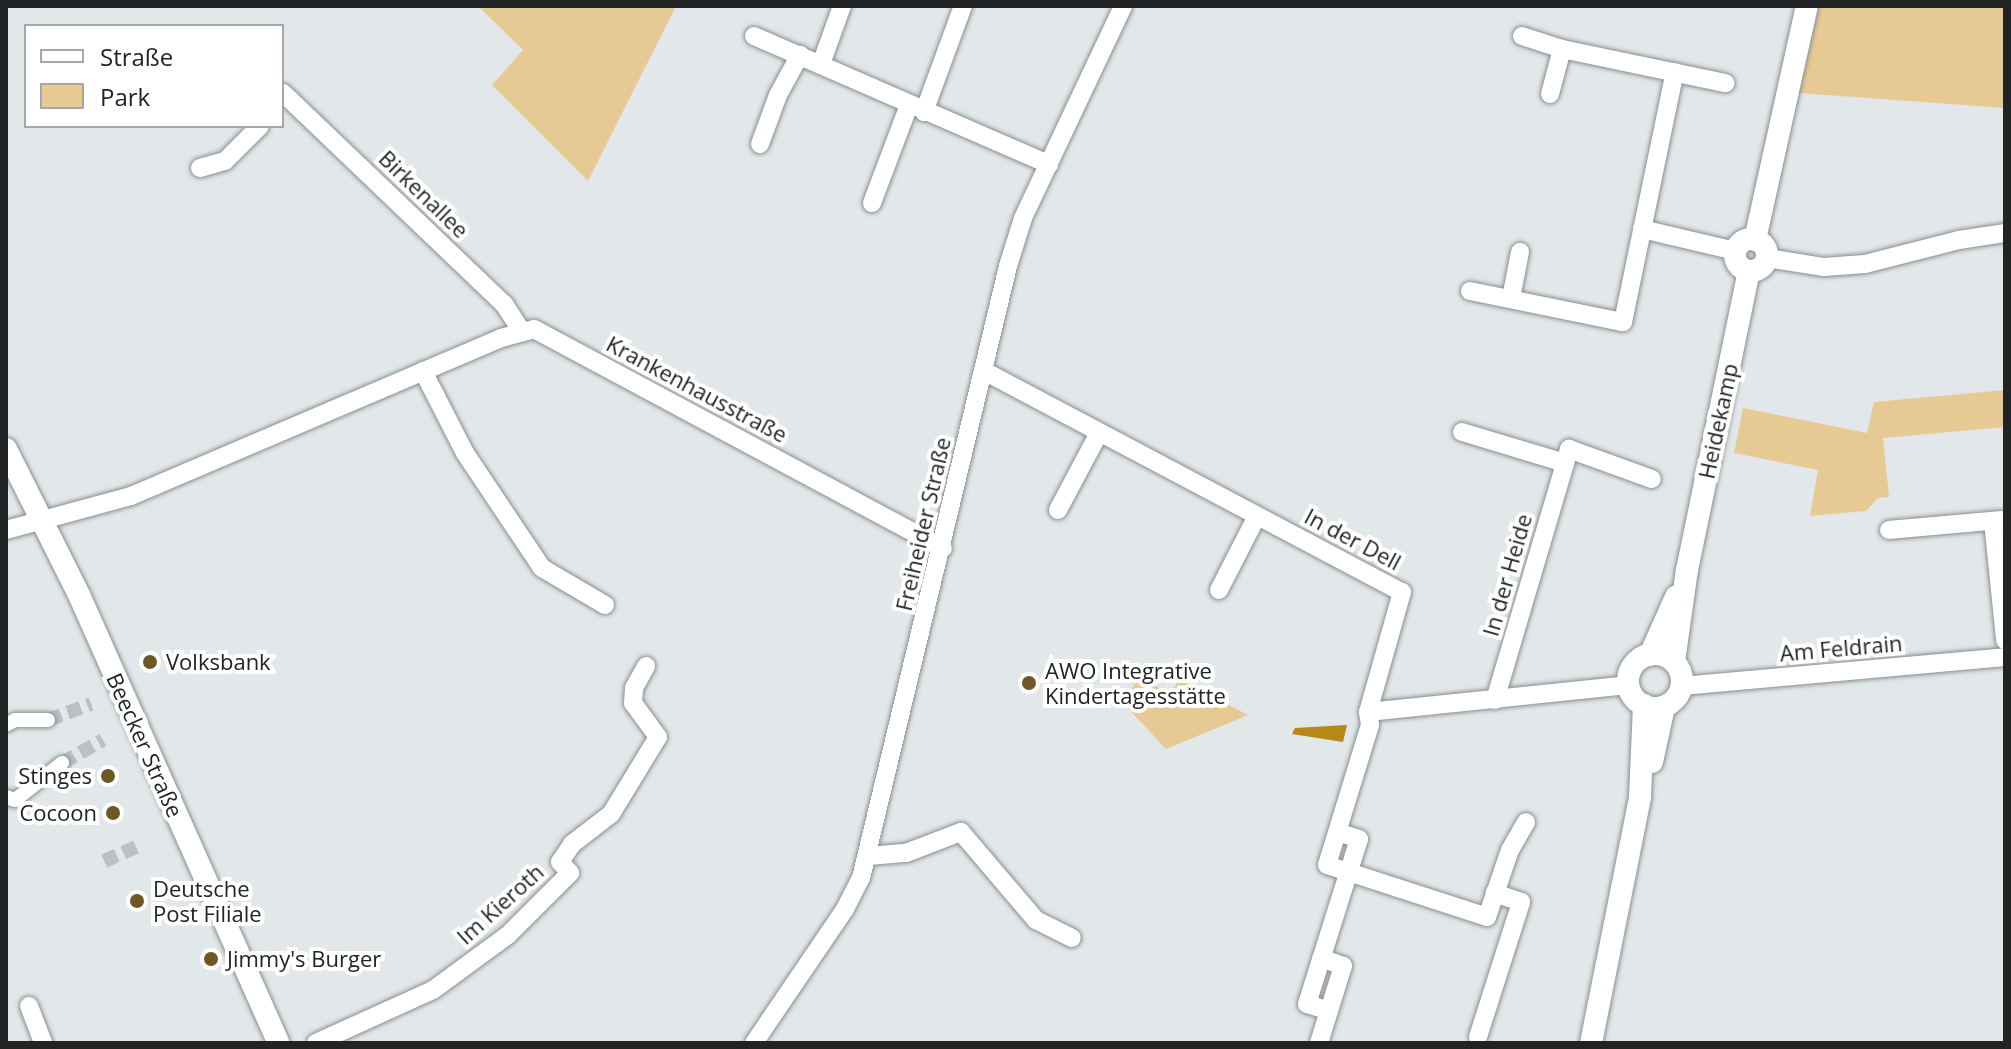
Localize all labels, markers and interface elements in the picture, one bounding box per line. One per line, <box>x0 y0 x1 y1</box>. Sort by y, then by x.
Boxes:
legend <box>24 24 284 128</box>
text: Straße <box>100 40 173 73</box>
text: Park <box>100 80 150 113</box>
street label: Birkenallee <box>374 145 474 243</box>
street label: Krankenhausstraße <box>602 330 792 448</box>
street label: Heidekamp <box>1693 361 1743 481</box>
street label: Freiheider Straße <box>890 435 956 613</box>
street label: In der Dell <box>1300 503 1406 575</box>
street label: In der Heide <box>1477 511 1537 639</box>
street label: Am Feldrain <box>1779 629 1903 667</box>
place label: Volksbank <box>166 649 271 675</box>
marker: Volksbank <box>141 653 159 671</box>
place label: AWO Integrative Kindertagesstätte <box>1045 657 1226 708</box>
street label: Beecker Straße <box>101 669 189 821</box>
marker: AWO Integrative Kindertagesstätte <box>1020 674 1038 692</box>
place label: Stinges <box>18 763 92 789</box>
marker: Stinges <box>99 767 117 785</box>
place label: Cocoon <box>19 800 97 826</box>
marker: Cocoon <box>104 804 122 822</box>
street label: Im Kieroth <box>451 858 549 950</box>
place label: Deutsche Post Filiale <box>153 875 262 926</box>
marker: Deutsche Post Filiale <box>128 892 146 910</box>
place label: Jimmy's Burger <box>227 946 381 972</box>
marker: Jimmy's Burger <box>202 950 220 968</box>

